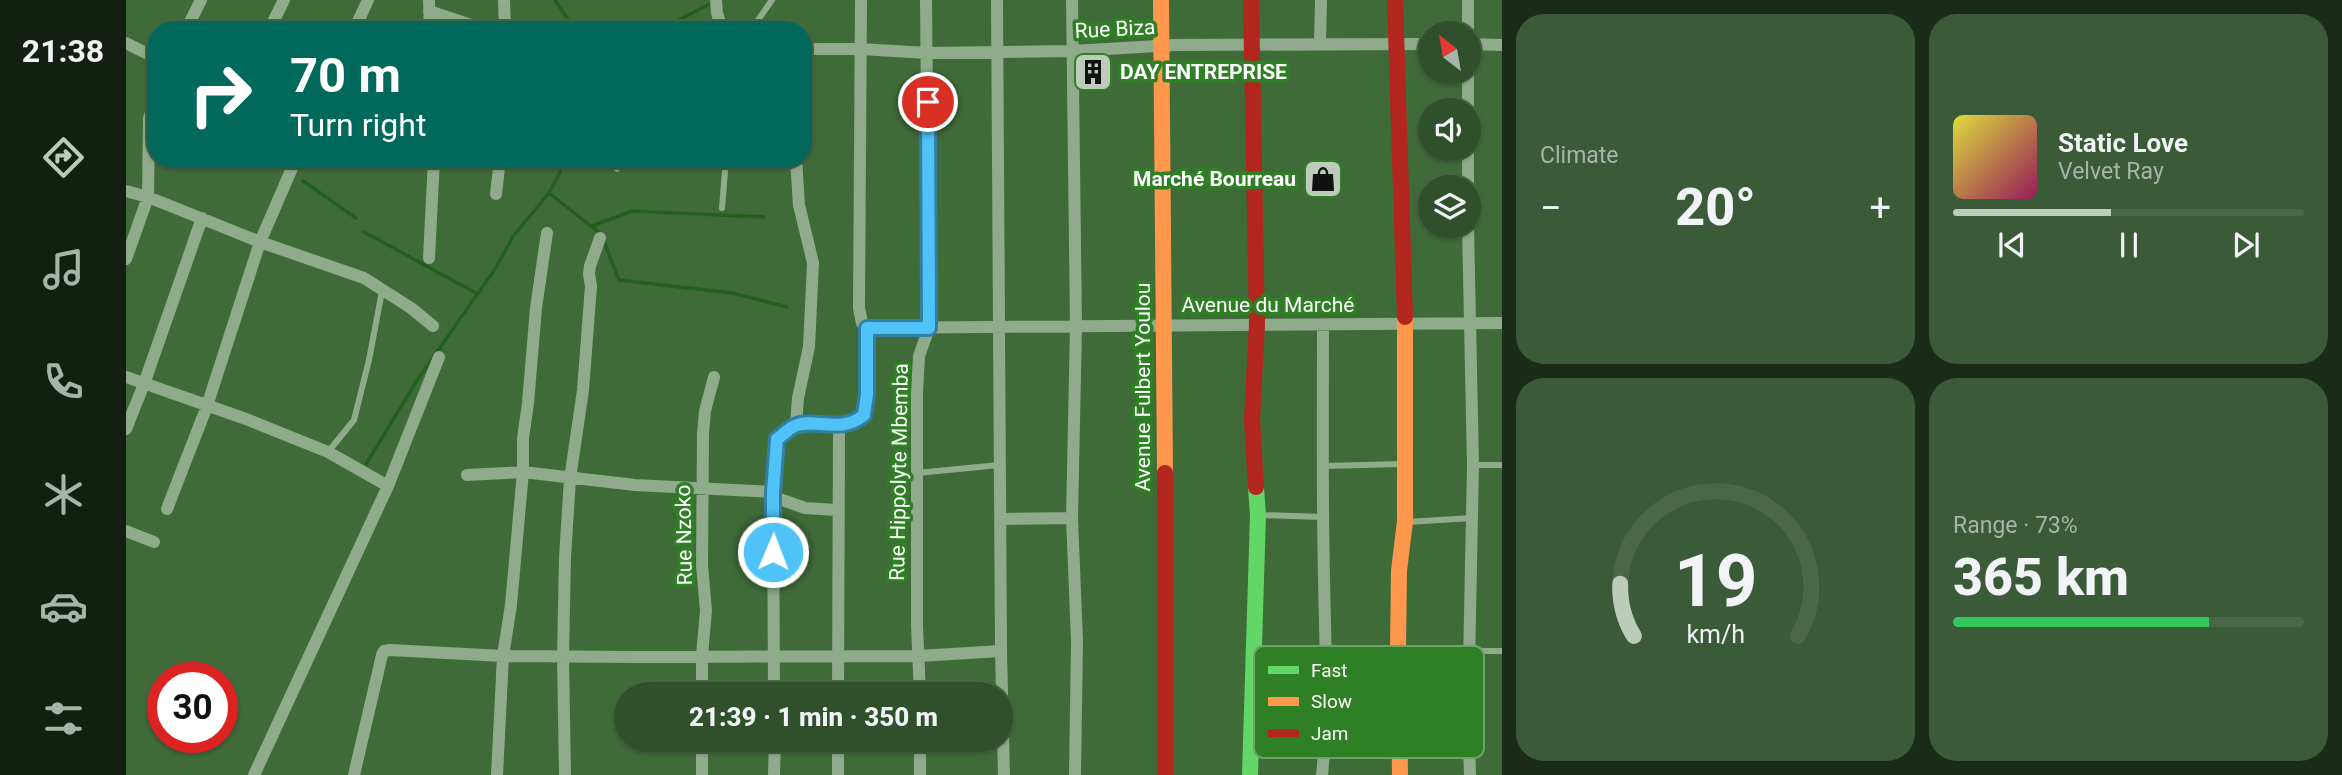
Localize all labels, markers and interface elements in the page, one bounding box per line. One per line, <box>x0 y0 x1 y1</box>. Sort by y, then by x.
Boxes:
street label: Rue Biza <box>1074 15 1156 43</box>
north arrow <box>1418 21 1480 84</box>
map controls <box>1418 21 1481 238</box>
text: 21:38 <box>22 32 104 70</box>
text: 70 m <box>290 47 401 104</box>
icon: right <box>175 49 266 140</box>
building icon: DAY ENTREPRISE <box>1072 51 1114 93</box>
place label: DAY ENTREPRISE <box>1120 60 1287 84</box>
pin <box>898 72 958 132</box>
icon: arrive <box>909 83 947 121</box>
button: sound <box>1418 98 1481 161</box>
text: Turn right <box>290 106 426 144</box>
text: Static Love <box>2058 128 2188 158</box>
icon: directions <box>39 133 88 182</box>
text: Climate <box>1540 142 1619 169</box>
shop icon: Marché Bourreau <box>1302 158 1344 200</box>
text: Velvet Ray <box>2058 158 2164 185</box>
place label: Marché Bourreau <box>1133 167 1296 191</box>
button: layers <box>1418 175 1481 238</box>
text: 20° <box>1675 177 1756 238</box>
text: − <box>1540 186 1562 230</box>
text: + <box>1869 186 1891 230</box>
icon: previous <box>1993 226 2031 264</box>
icon: pause <box>2110 226 2148 264</box>
icon: next <box>2227 226 2265 264</box>
icon: music <box>39 245 88 294</box>
street label: Avenue Fulbert Youlou <box>1131 283 1155 491</box>
street label: Avenue du Marché <box>1182 293 1354 317</box>
icon: phone <box>39 357 88 406</box>
street label: Rue Hippolyte Mbemba <box>885 363 913 581</box>
icon: climate <box>39 470 88 519</box>
street label: Rue Nzoko <box>671 484 697 586</box>
text: Range · 73% <box>1953 512 2078 539</box>
position arrow <box>736 515 810 589</box>
text: 19 <box>1674 538 1757 624</box>
text: 365 km <box>1953 547 2129 608</box>
icon: car <box>39 582 88 631</box>
text: km/h <box>1686 619 1745 648</box>
legend <box>1254 646 1484 758</box>
text: Fast <box>1311 659 1348 682</box>
speed limit sign: 30 <box>147 662 238 753</box>
text: Slow <box>1311 690 1352 713</box>
icon: filters <box>39 694 88 743</box>
text: 21:39 · 1 min · 350 m <box>689 702 938 732</box>
text: Jam <box>1311 722 1348 745</box>

